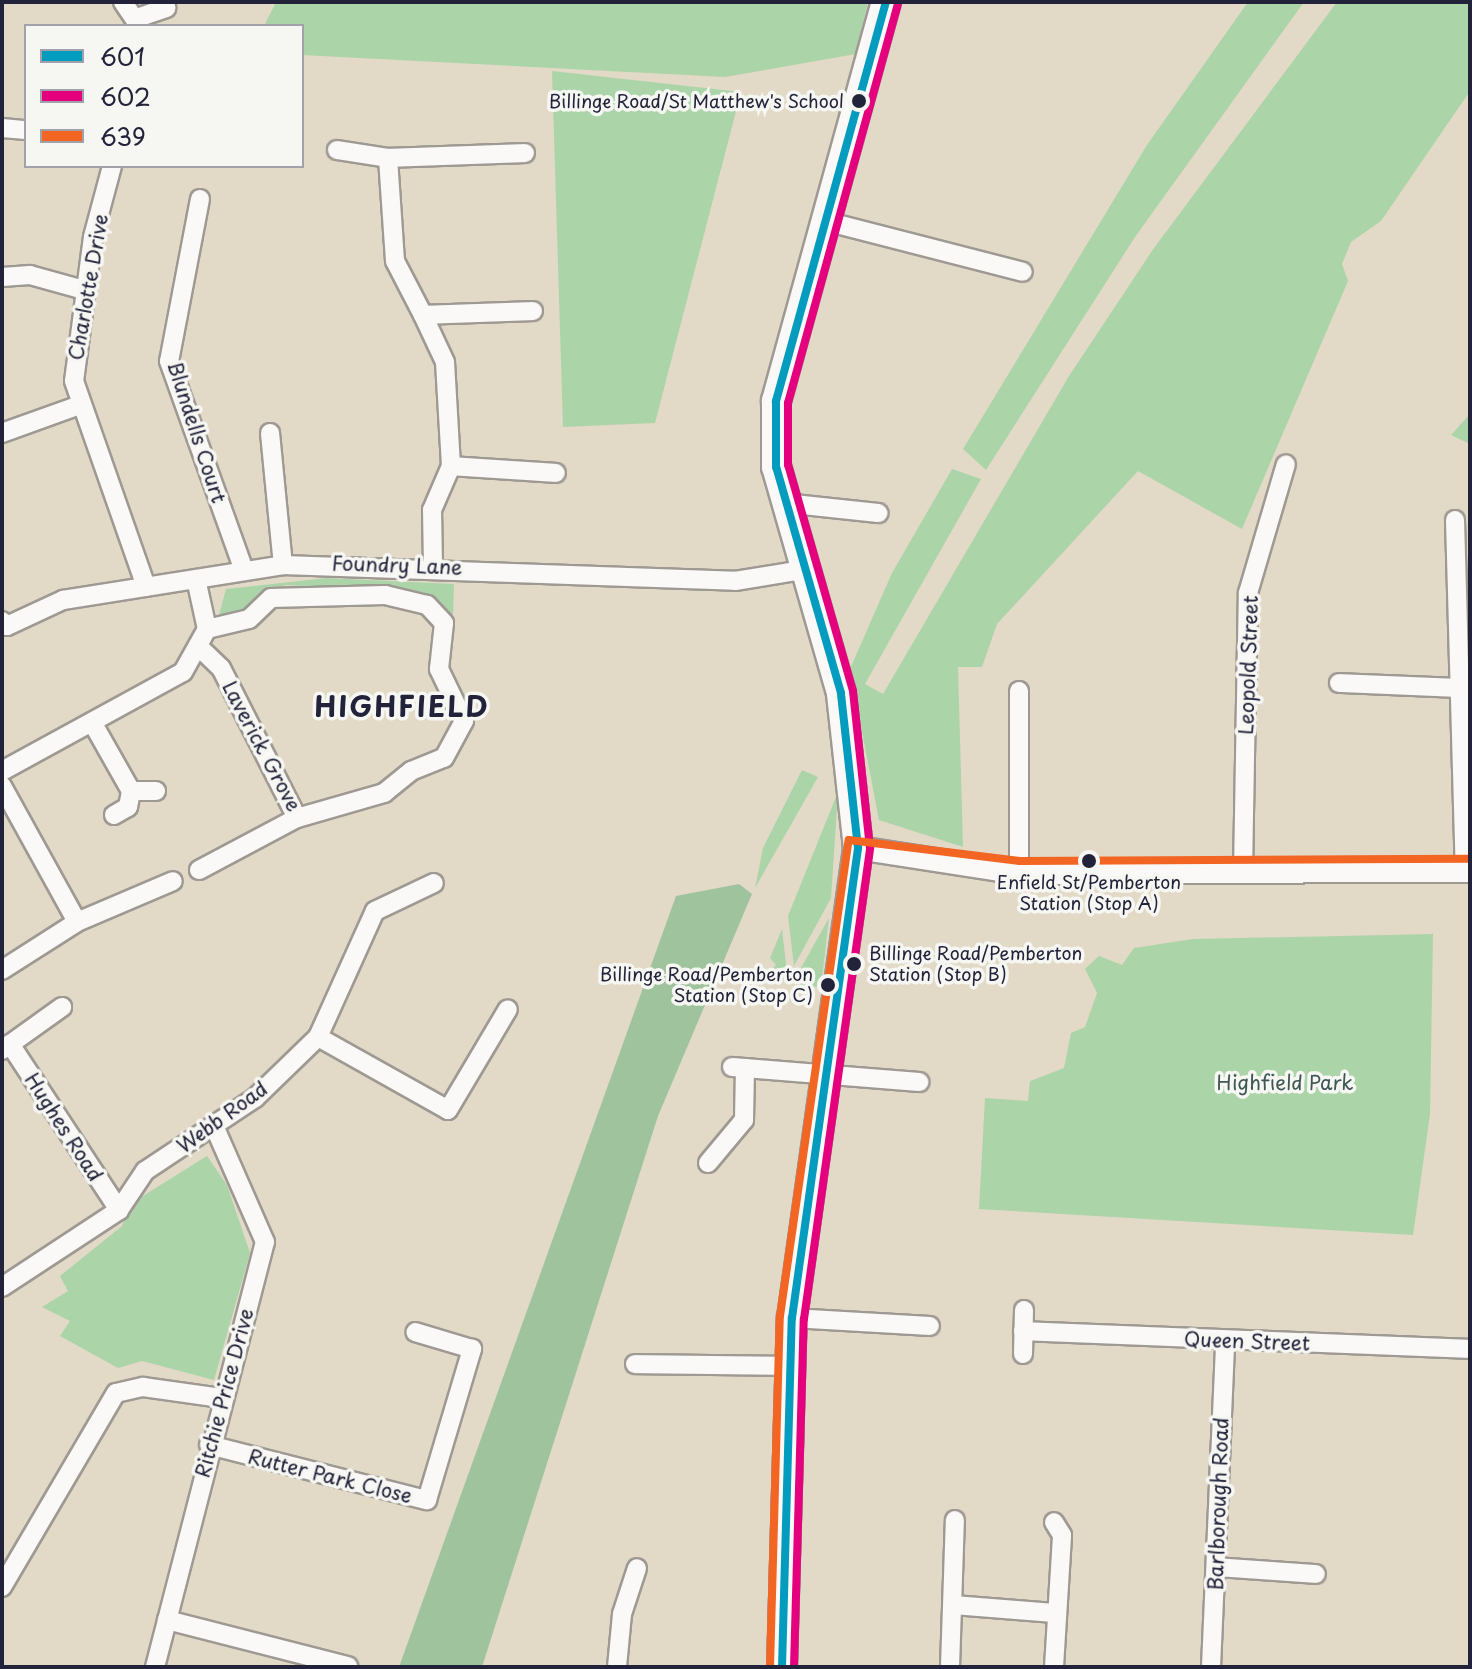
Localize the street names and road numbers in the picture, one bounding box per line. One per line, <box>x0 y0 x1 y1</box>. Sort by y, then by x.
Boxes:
street label: Charlotte Drive <box>63 212 113 362</box>
street label: Blundells Court <box>163 358 231 506</box>
street label: Foundry Lane <box>331 551 463 579</box>
street label: Leopold Street <box>1234 595 1262 735</box>
street label: Laverick Grove <box>217 677 307 815</box>
street label: Hughes Road <box>20 1068 108 1186</box>
street label: Webb Road <box>172 1076 272 1158</box>
street label: Ritchie Price Drive <box>190 1305 258 1481</box>
street label: Queen Street <box>1182 1327 1312 1355</box>
street label: Barlborough Road <box>1203 1417 1233 1591</box>
street label: Rutter Park Close <box>244 1444 416 1508</box>

